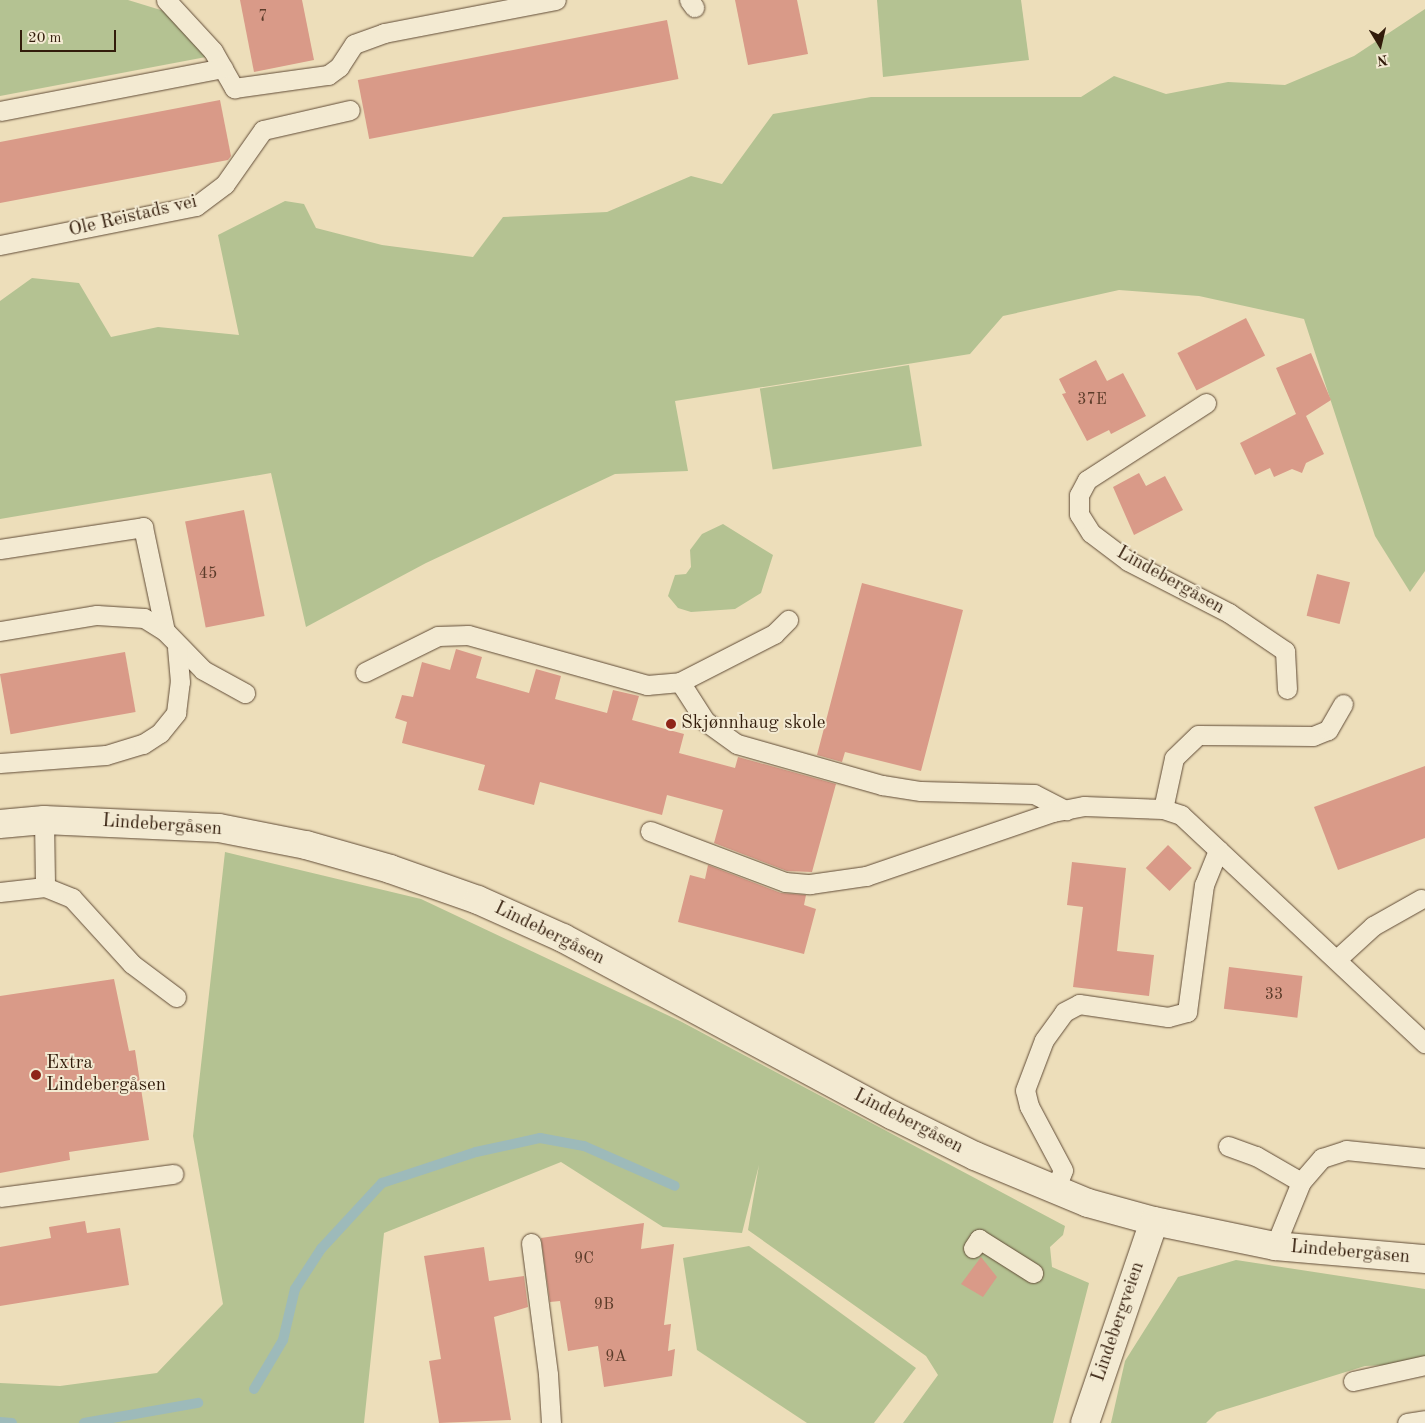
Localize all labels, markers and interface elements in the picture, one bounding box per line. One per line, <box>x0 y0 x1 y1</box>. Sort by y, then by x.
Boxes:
house number: 7 <box>258 7 268 27</box>
scale bar <box>22 20 119 52</box>
north arrow <box>1355 20 1405 70</box>
text: 20 m <box>28 31 62 46</box>
text: N <box>1376 52 1389 68</box>
street label: Ole Reistads vei <box>67 191 199 243</box>
house number: 37E <box>1077 390 1107 410</box>
street label: Lindebergåsen <box>1112 542 1228 620</box>
house number: 45 <box>199 564 217 584</box>
place label: Skjønnhaug skole <box>681 713 826 735</box>
marker: Skjønnhaug skole <box>665 718 677 730</box>
street label: Lindebergåsen <box>101 810 223 842</box>
street label: Lindebergåsen <box>490 897 608 971</box>
house number: 33 <box>1265 985 1283 1005</box>
place label: Extra Lindebergåsen <box>46 1053 166 1097</box>
marker: Extra Lindebergåsen <box>30 1069 42 1081</box>
street label: Lindebergåsen <box>849 1085 967 1159</box>
street label: Lindebergåsen <box>1289 1236 1411 1270</box>
house number: 9C <box>574 1249 594 1269</box>
street label: Lindebergveien <box>1088 1259 1150 1385</box>
house number: 9B <box>594 1295 614 1315</box>
house number: 9A <box>605 1347 627 1367</box>

